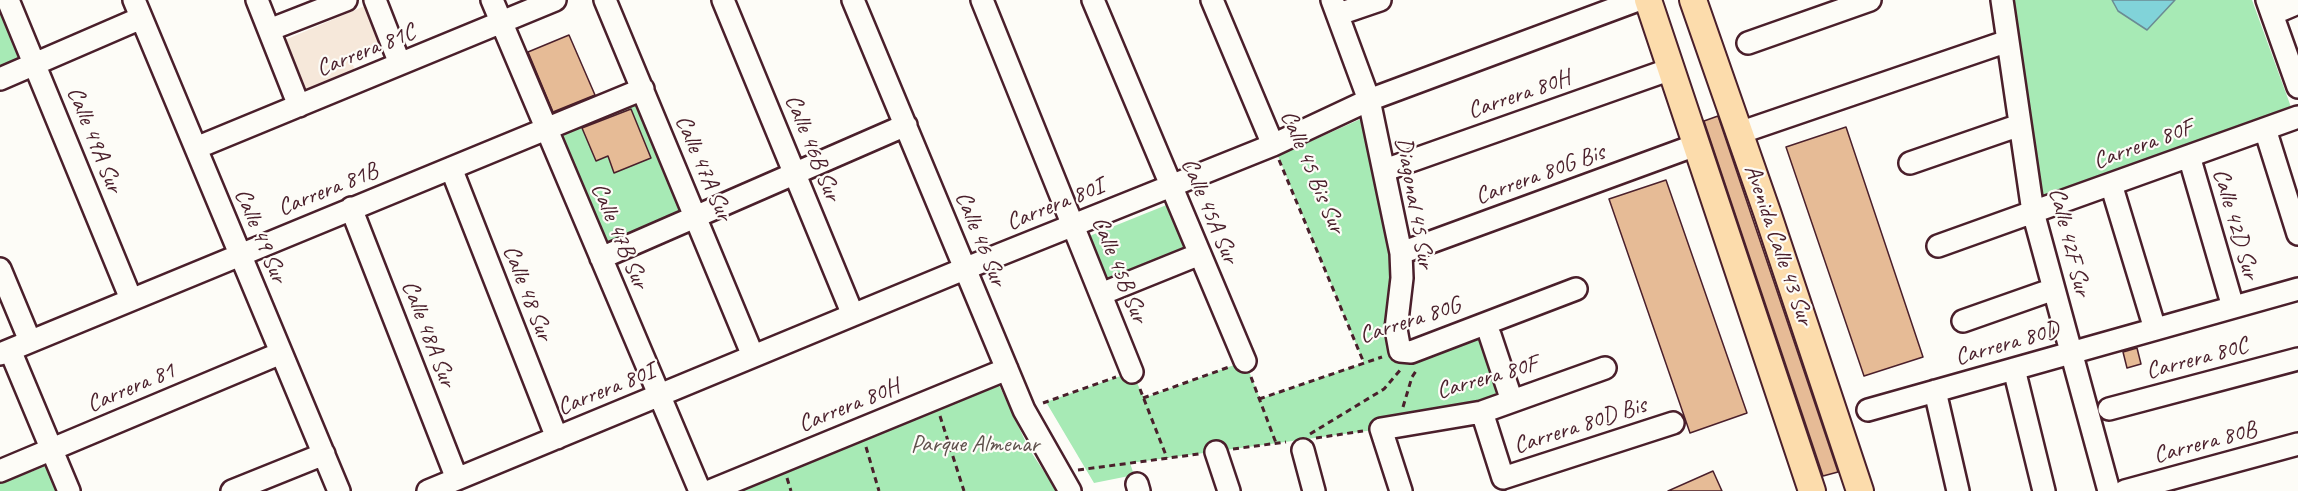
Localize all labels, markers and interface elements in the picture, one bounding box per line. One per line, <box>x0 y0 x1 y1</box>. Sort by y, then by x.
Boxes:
street label: Carrera 81C <box>312 18 420 84</box>
street label: Carrera 80H <box>1464 64 1574 126</box>
street label: Calle 49A Sur <box>60 83 128 197</box>
street label: Calle 46B Sur <box>778 91 846 205</box>
street label: Calle 45 Bis Sur <box>1273 106 1351 238</box>
street label: Calle 47A Sur <box>668 111 738 225</box>
street label: Carrera 80F <box>2089 114 2197 176</box>
street label: Diagonal 45 Sur <box>1388 135 1440 271</box>
street label: Carrera 80G Bis <box>1471 138 1609 212</box>
street label: Calle 45A Sur <box>1174 154 1244 268</box>
street label: Carrera 81B <box>274 157 382 223</box>
street label: Avenida Calle 43 Sur <box>1737 161 1819 329</box>
street label: Calle 42D Sur <box>2206 165 2264 283</box>
street label: Carrera 80I <box>1002 172 1108 238</box>
street label: Calle 47B Sur <box>584 179 654 293</box>
street label: Calle 49 Sur <box>227 185 293 287</box>
street label: Calle 42F Sur <box>2042 185 2096 299</box>
street label: Calle 46 Sur <box>948 187 1012 291</box>
street label: Calle 45B Sur <box>1085 213 1153 327</box>
street label: Calle 48 Sur <box>496 241 558 345</box>
street label: Calle 48A Sur <box>395 277 461 391</box>
street label: Carrera 80G <box>1356 291 1464 351</box>
street label: Carrera 80D <box>1952 315 2062 373</box>
street label: Carrera 80C <box>2143 332 2251 386</box>
street label: Carrera 80F <box>1433 350 1541 406</box>
street label: Carrera 81 <box>83 357 179 419</box>
street label: Carrera 80I <box>553 357 659 423</box>
street label: Carrera 80H <box>794 373 904 439</box>
street label: Carrera 80D Bis <box>1510 391 1650 461</box>
street label: Carrera 80B <box>2150 415 2260 471</box>
park label: Parque Almenar <box>911 431 1039 459</box>

